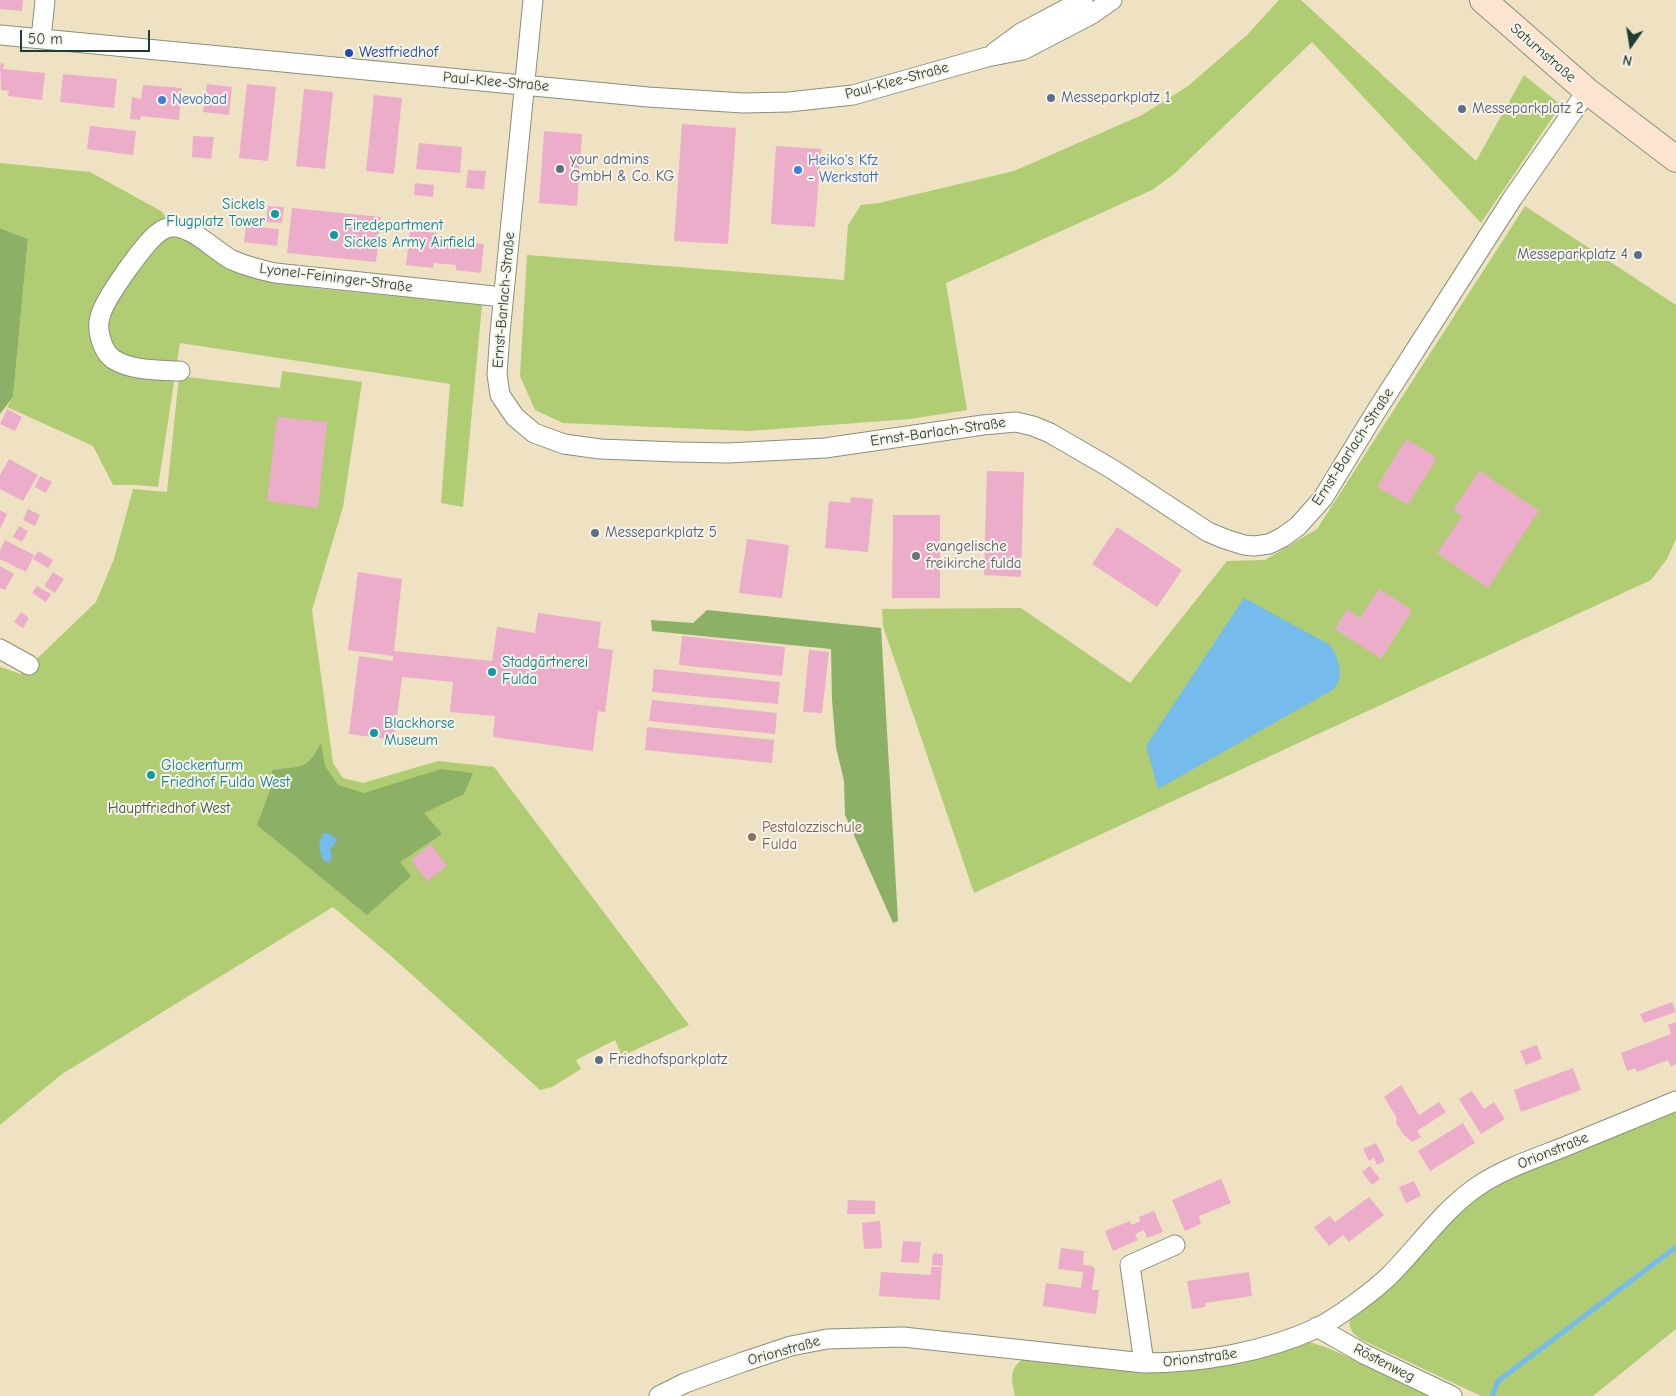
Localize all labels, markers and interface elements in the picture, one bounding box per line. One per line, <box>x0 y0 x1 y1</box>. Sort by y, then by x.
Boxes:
street label: Saturnstraße <box>1506 19 1580 87</box>
scale bar <box>22 20 152 52</box>
north arrow <box>1606 20 1656 70</box>
text: 50 m <box>28 30 63 48</box>
place label: Westfriedhof <box>359 44 438 62</box>
marker: Westfriedhof <box>343 47 355 59</box>
text: N <box>1621 51 1634 69</box>
street label: Paul-Klee-Straße <box>843 59 951 103</box>
street label: Paul-Klee-Straße <box>442 68 550 96</box>
place label: Messeparkplatz 1 <box>1061 89 1171 107</box>
place label: Nevobad <box>172 91 227 109</box>
marker: Messeparkplatz 1 <box>1045 92 1057 104</box>
marker: Nevobad <box>156 94 168 106</box>
place label: Messeparkplatz 2 <box>1472 100 1584 118</box>
marker: Messeparkplatz 2 <box>1456 103 1468 115</box>
place label: your admins GmbH & Co. KG <box>570 151 674 186</box>
place label: Heiko's Kfz - Werkstatt <box>808 152 878 187</box>
marker: your admins GmbH & Co. KG <box>554 163 566 175</box>
marker: Heiko's Kfz - Werkstatt <box>792 164 804 176</box>
place label: Sickels Flugplatz Tower <box>166 196 265 231</box>
marker: Sickels Flugplatz Tower <box>269 208 281 220</box>
place label: Firedepartment Sickels Army Airfield <box>344 217 475 252</box>
marker: Firedepartment Sickels Army Airfield <box>328 229 340 241</box>
street label: Ernst-Barlach-Straße <box>489 231 519 369</box>
place label: Messeparkplatz 4 <box>1517 246 1628 264</box>
marker: Messeparkplatz 4 <box>1632 249 1644 261</box>
street label: Lyonel-Feininger-Straße <box>258 260 414 296</box>
street label: Ernst-Barlach-Straße <box>1308 385 1398 509</box>
street label: Ernst-Barlach-Straße <box>869 414 1007 450</box>
place label: Messeparkplatz 5 <box>605 524 717 542</box>
marker: Messeparkplatz 5 <box>589 527 601 539</box>
place label: evangelische freikirche fulda <box>926 538 1022 573</box>
marker: evangelische freikirche fulda <box>910 550 922 562</box>
place label: Stadgärtnerei Fulda <box>502 654 588 689</box>
marker: Stadgärtnerei Fulda <box>486 666 498 678</box>
place label: Blackhorse Museum <box>384 715 454 750</box>
marker: Blackhorse Museum <box>368 727 380 739</box>
place label: Glockenturm Friedhof Fulda West <box>161 757 290 792</box>
marker: Glockenturm Friedhof Fulda West <box>145 769 157 781</box>
park label: Hauptfriedhof West <box>108 800 230 818</box>
place label: Pestalozzischule Fulda <box>762 819 862 854</box>
marker: Pestalozzischule Fulda <box>746 831 758 843</box>
place label: Friedhofsparkplatz <box>609 1051 728 1069</box>
marker: Friedhofsparkplatz <box>593 1054 605 1066</box>
street label: Orionstraße <box>1515 1129 1591 1173</box>
street label: Orionstraße <box>746 1332 822 1370</box>
street label: Röstenweg <box>1350 1340 1418 1386</box>
street label: Orionstraße <box>1162 1345 1238 1371</box>

